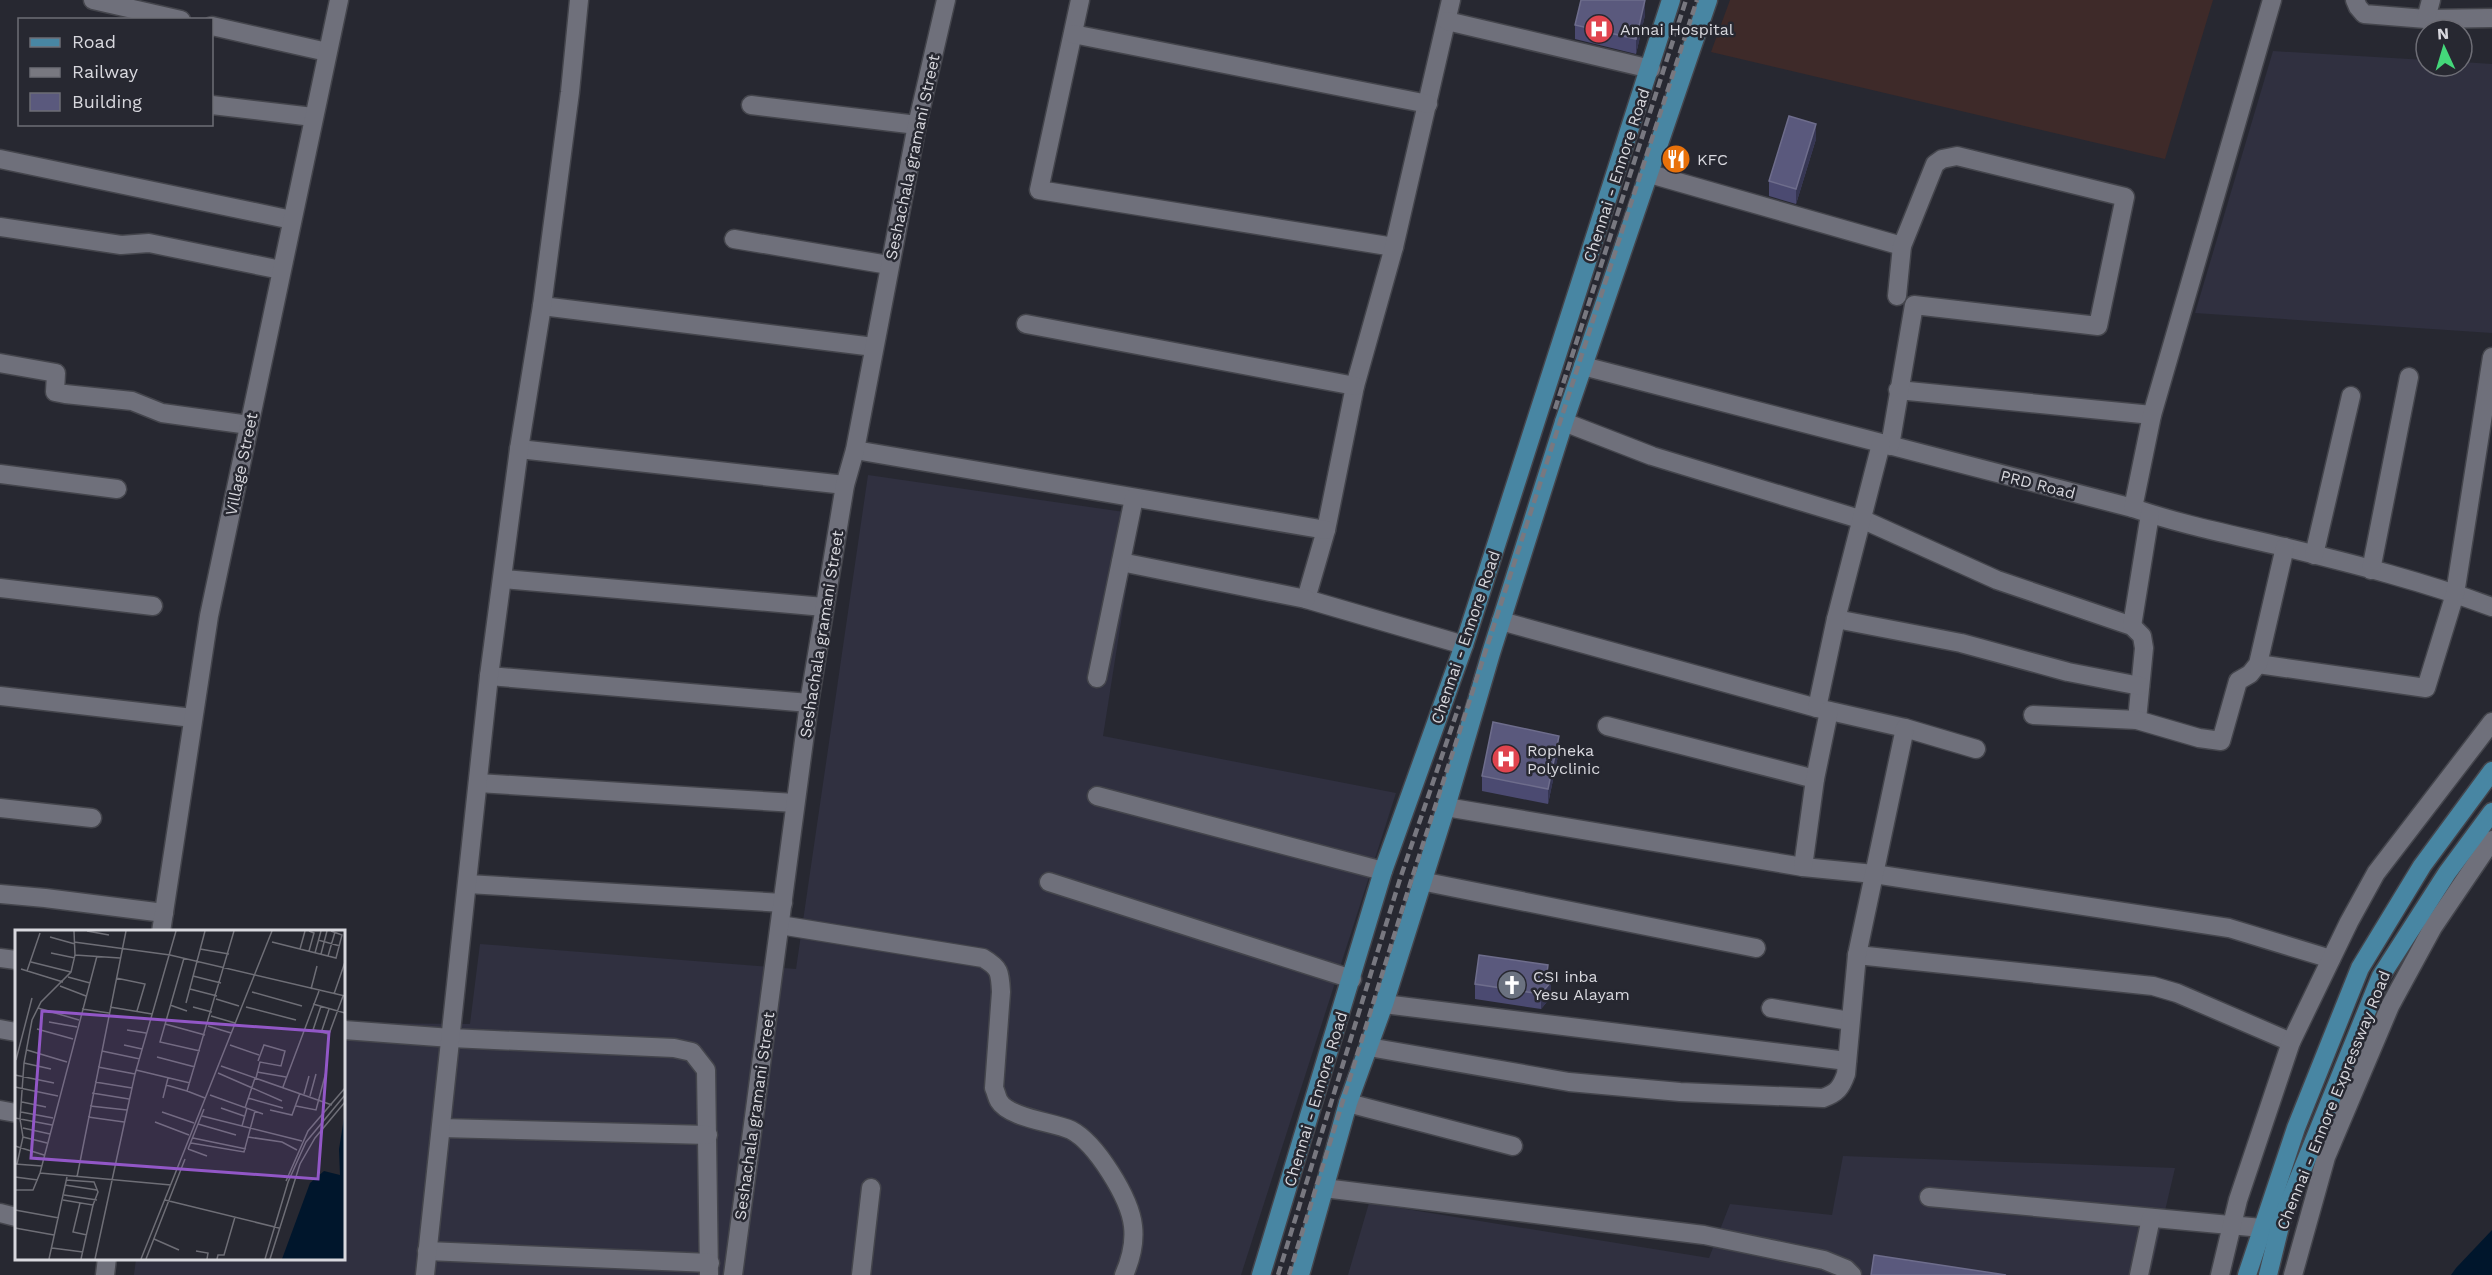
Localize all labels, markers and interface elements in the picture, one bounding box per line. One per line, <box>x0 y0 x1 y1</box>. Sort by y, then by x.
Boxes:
hospital icon: Annai Hospital <box>1583 13 1615 45</box>
legend <box>18 18 213 126</box>
north arrow <box>2414 18 2474 78</box>
place label: Annai Hospital <box>1620 20 1734 39</box>
text: N <box>2436 24 2450 43</box>
text: Road <box>72 31 116 52</box>
street label: Seshachala gramani Street <box>881 52 944 262</box>
text: Railway <box>72 61 139 82</box>
street label: Chennai - Ennore Road <box>1579 86 1654 265</box>
text: Building <box>72 91 142 112</box>
restaurant icon: KFC <box>1660 143 1692 175</box>
place label: KFC <box>1697 150 1728 169</box>
street label: Village Street <box>221 411 262 517</box>
street label: PRD Road <box>1998 466 2077 503</box>
street label: Seshachala gramani Street <box>796 529 847 739</box>
street label: Chennai - Ennore Road <box>1427 548 1504 726</box>
place label: Ropheka Polyclinic <box>1527 741 1600 778</box>
hospital icon: Ropheka Polyclinic <box>1490 743 1522 775</box>
inset map <box>15 930 345 1260</box>
place label: CSI inba Yesu Alayam <box>1533 967 1630 1004</box>
street label: Chennai - Ennore Expressway Road <box>2273 968 2394 1232</box>
church icon: CSI inba Yesu Alayam <box>1496 969 1528 1001</box>
street label: Chennai - Ennore Road <box>1280 1009 1351 1189</box>
street label: Seshachala gramani Street <box>730 1011 779 1221</box>

